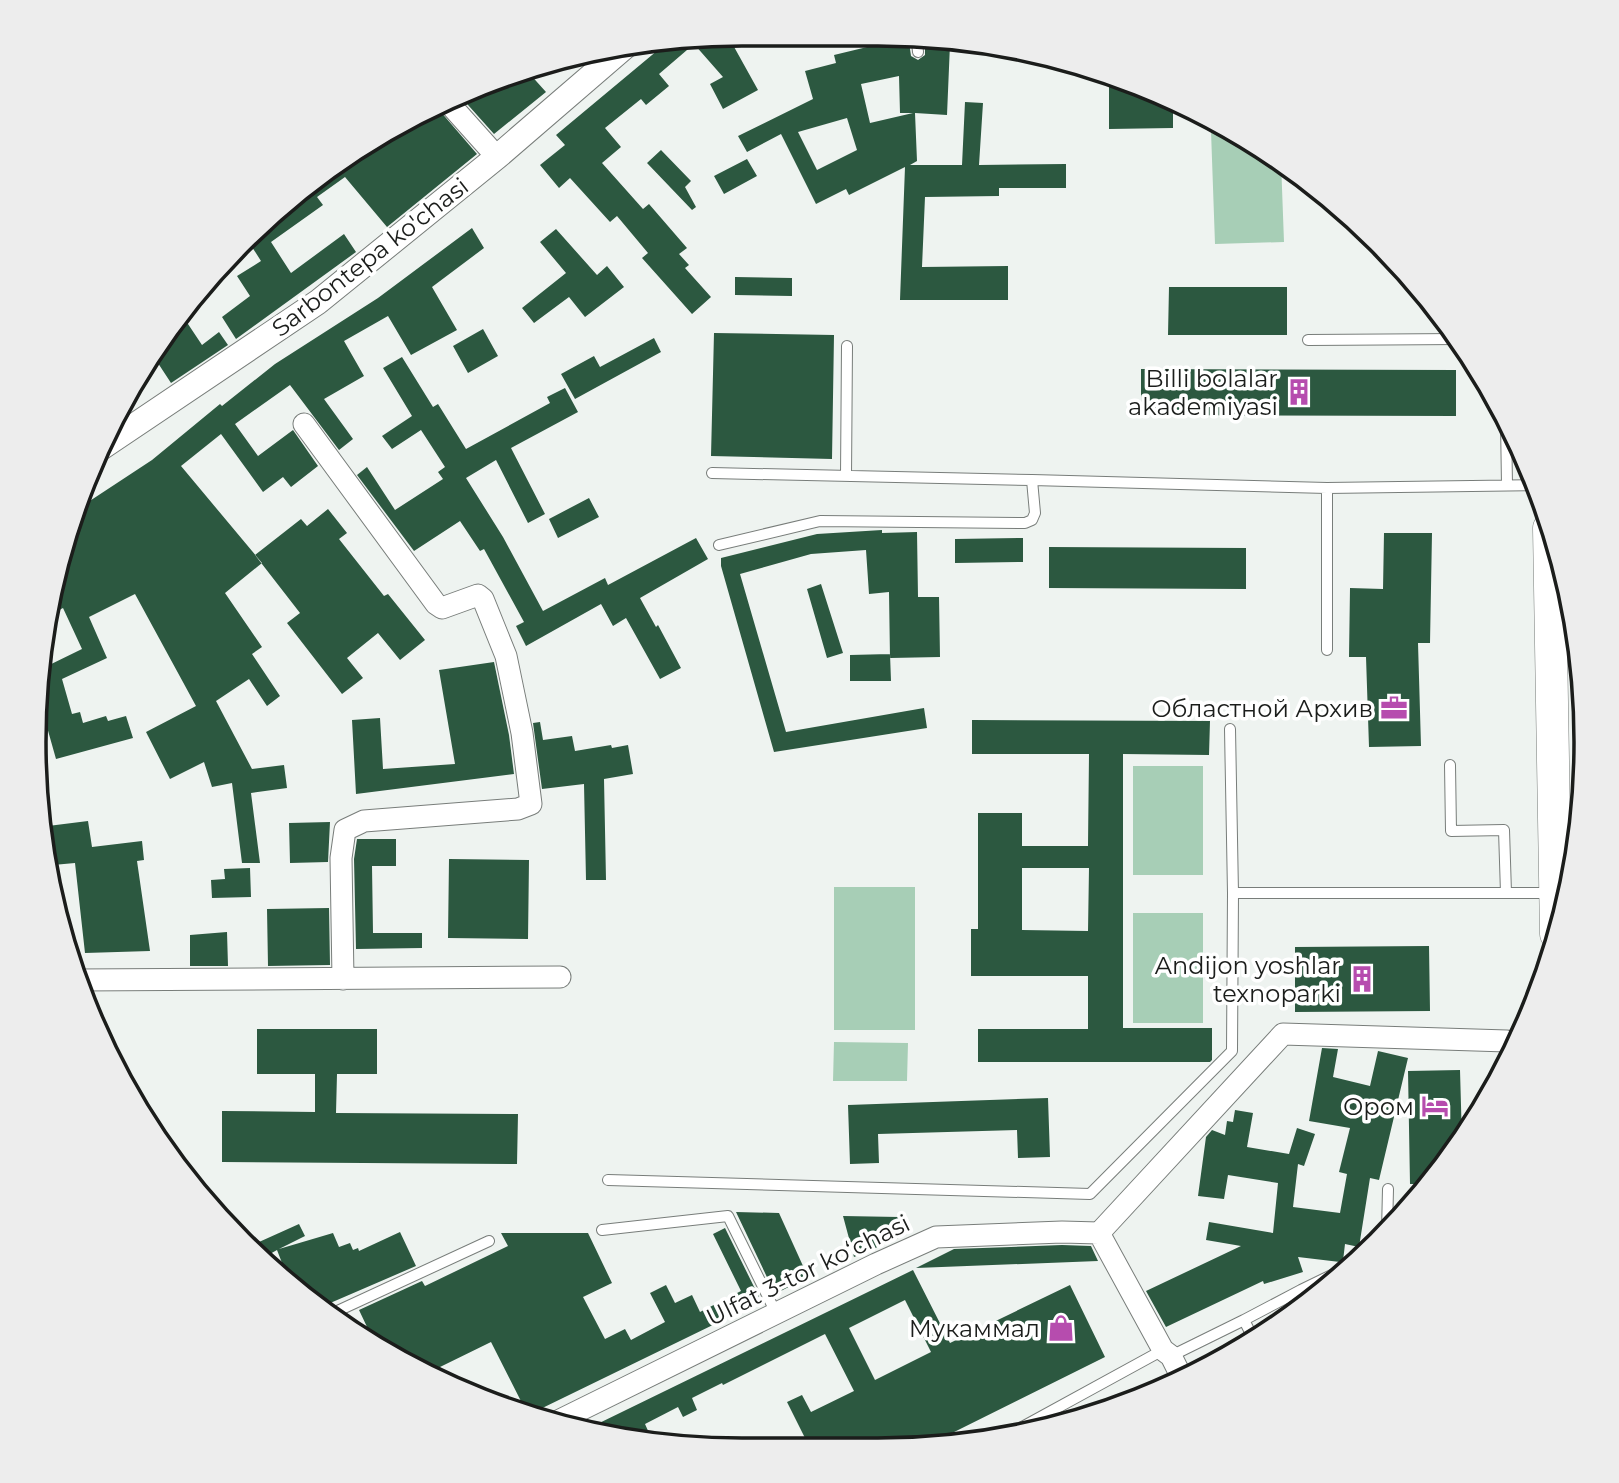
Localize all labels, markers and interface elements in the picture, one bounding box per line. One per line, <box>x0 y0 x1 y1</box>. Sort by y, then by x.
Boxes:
street label: Sarbontepa ko'chasi <box>266 171 474 343</box>
place label: Billi bolalar akademiyasi <box>1128 364 1278 421</box>
building icon: Billi bolalar akademiyasi <box>1284 377 1314 407</box>
office icon: Областной Архив <box>1379 693 1409 723</box>
place label: Областной Архив <box>1151 694 1373 723</box>
place label: Andijon yoshlar texnoparki <box>1155 951 1341 1008</box>
building icon: Andijon yoshlar texnoparki <box>1347 964 1377 994</box>
hotel icon: Ором <box>1420 1091 1450 1121</box>
place label: Ором <box>1343 1092 1414 1121</box>
street label: Ulfat 3-tor koʻchasi <box>702 1208 914 1332</box>
shop icon: Мукаммал <box>1046 1313 1076 1343</box>
place label: Мукаммал <box>909 1314 1040 1343</box>

